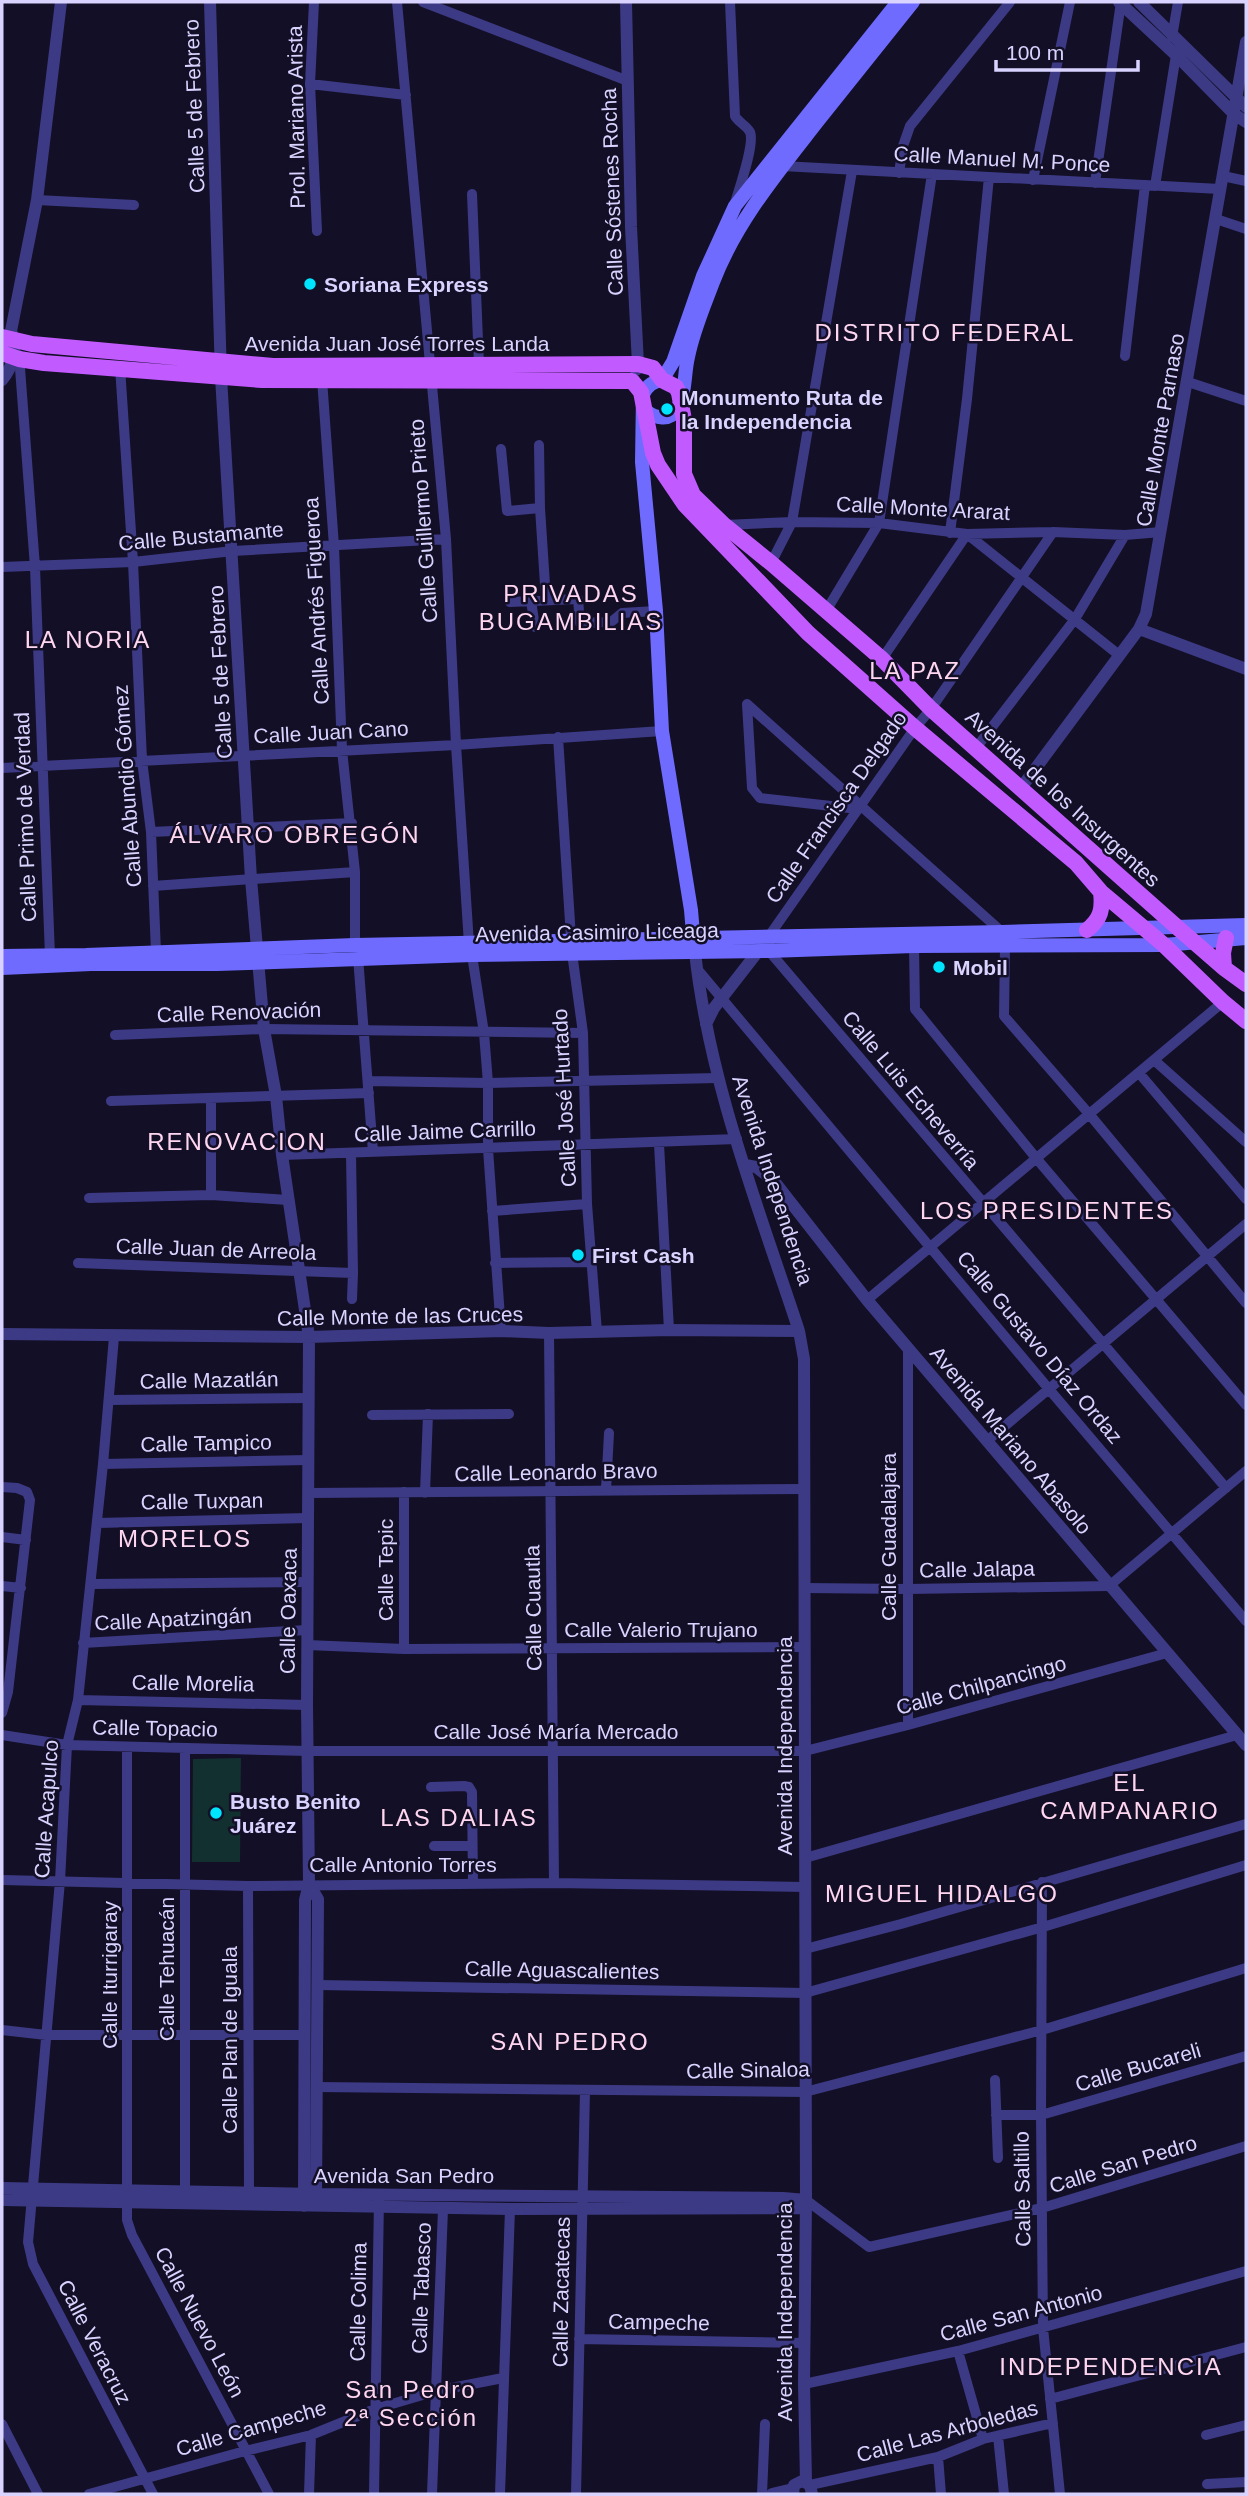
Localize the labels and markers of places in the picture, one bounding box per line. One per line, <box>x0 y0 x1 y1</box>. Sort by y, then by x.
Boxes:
place label: Soriana Express <box>324 273 489 296</box>
marker: Soriana Express <box>302 276 318 292</box>
place label: Monumento Ruta de la Independencia <box>681 386 883 433</box>
marker: Monumento Ruta de la Independencia <box>659 401 675 417</box>
place label: Mobil <box>953 956 1008 979</box>
marker: Mobil <box>931 959 947 975</box>
place label: First Cash <box>592 1244 695 1267</box>
marker: First Cash <box>570 1247 586 1263</box>
place label: Busto Benito Juárez <box>230 1790 361 1837</box>
marker: Busto Benito Juárez <box>208 1805 224 1821</box>

